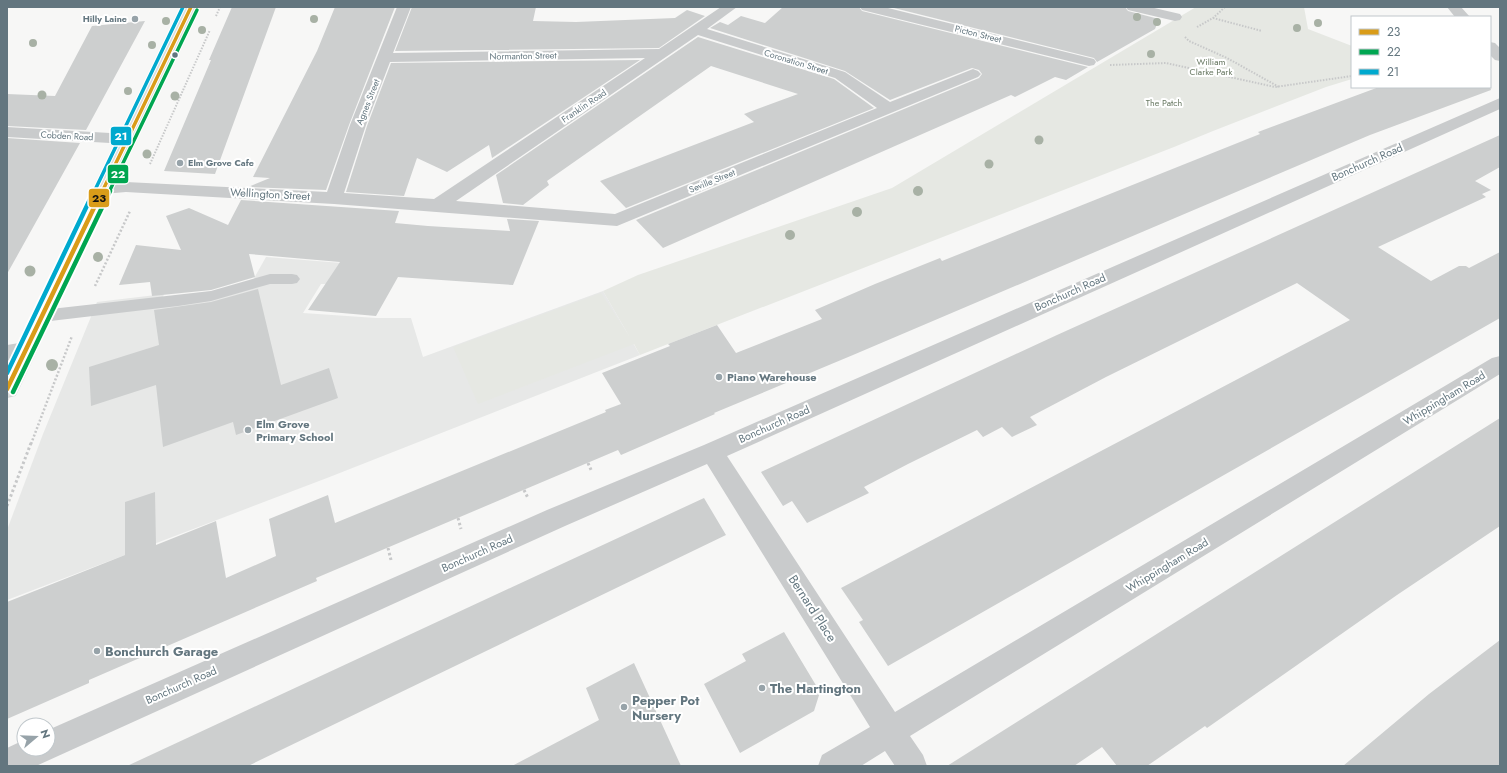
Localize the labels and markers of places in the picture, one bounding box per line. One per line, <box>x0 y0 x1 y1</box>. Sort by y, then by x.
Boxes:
place label: Hilly Laine <box>83 12 127 25</box>
marker: Hilly Laine <box>130 14 140 24</box>
unlabelled marker <box>170 50 180 60</box>
place label: Elm Grove Cafe <box>188 156 254 169</box>
marker: Elm Grove Cafe <box>175 158 185 168</box>
place label: Piano Warehouse <box>727 369 817 385</box>
marker: Piano Warehouse <box>714 372 724 382</box>
place label: Elm Grove Primary School <box>256 416 334 445</box>
marker: Elm Grove Primary School <box>243 425 253 435</box>
place label: Bonchurch Garage <box>105 642 219 661</box>
marker: Bonchurch Garage <box>92 646 102 656</box>
place label: The Hartington <box>770 679 861 698</box>
marker: The Hartington <box>757 683 767 693</box>
place label: Pepper Pot Nursery <box>632 691 700 725</box>
marker: Pepper Pot Nursery <box>619 702 629 712</box>

